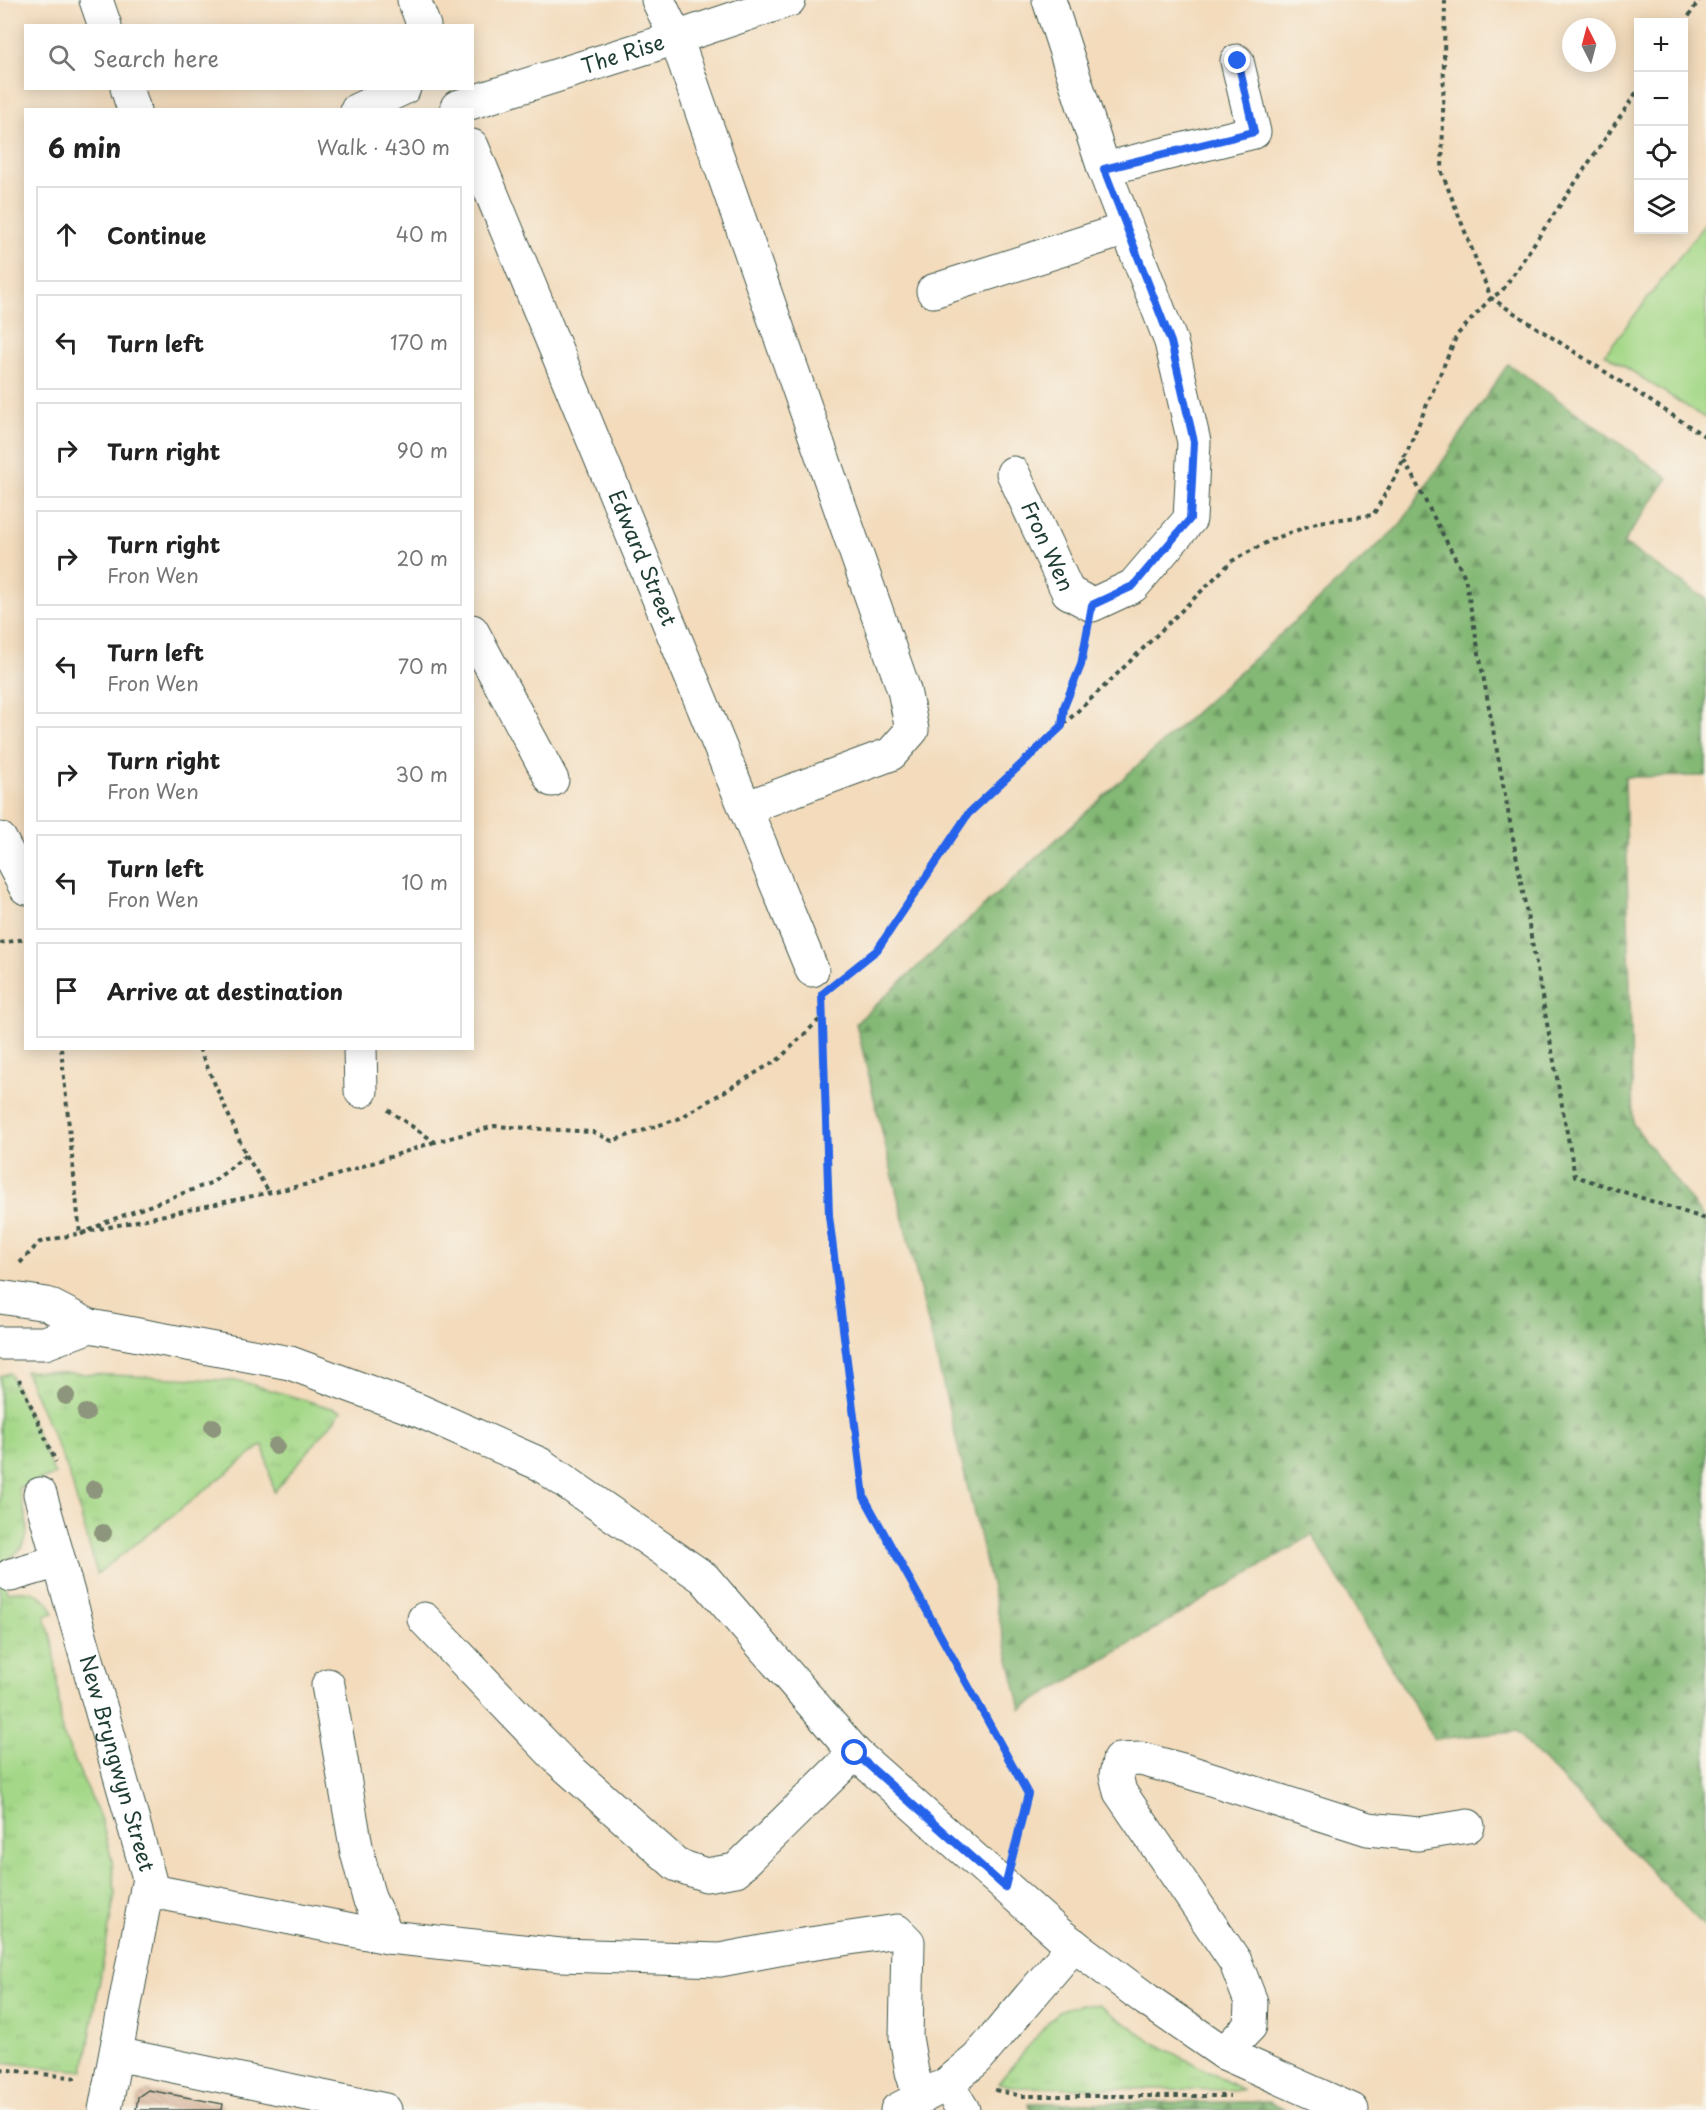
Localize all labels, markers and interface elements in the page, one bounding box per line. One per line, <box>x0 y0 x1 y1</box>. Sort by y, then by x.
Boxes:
north arrow <box>1562 18 1616 72</box>
map controls <box>1634 18 1688 234</box>
button: + <box>1634 18 1688 72</box>
search box <box>24 24 474 90</box>
street label: The Rise <box>577 25 668 81</box>
icon: search <box>45 41 78 74</box>
text: Search here <box>93 41 219 74</box>
route end <box>1224 47 1250 73</box>
button: − <box>1634 72 1688 126</box>
button: locate <box>1634 126 1688 180</box>
text: 6 min <box>48 128 121 167</box>
text: Walk · 430 m <box>317 132 450 162</box>
button: layers <box>1634 180 1688 234</box>
icon: ahead <box>50 218 83 251</box>
text: Continue <box>107 218 206 251</box>
text: 40 m <box>396 219 448 249</box>
icon: left <box>50 326 83 359</box>
text: Turn left <box>107 326 204 359</box>
text: 170 m <box>390 327 448 357</box>
icon: right <box>50 434 83 467</box>
text: Turn right <box>107 434 220 467</box>
text: 90 m <box>397 435 448 465</box>
street label: Edward Street <box>602 485 686 630</box>
street label: Fron Wen <box>1014 495 1084 596</box>
text: Turn right <box>107 527 220 560</box>
icon: right <box>50 542 83 575</box>
text: 20 m <box>396 543 448 573</box>
text: Fron Wen <box>107 560 199 590</box>
text: Turn left <box>107 635 204 668</box>
icon: left <box>50 650 83 683</box>
text: 70 m <box>398 651 448 681</box>
text: Fron Wen <box>107 668 199 698</box>
text: Turn right <box>107 743 220 776</box>
icon: right <box>50 758 83 791</box>
text: 30 m <box>395 759 448 789</box>
text: Fron Wen <box>107 776 199 806</box>
text: Turn left <box>107 851 204 884</box>
icon: left <box>50 866 83 899</box>
text: 10 m <box>401 867 448 897</box>
text: Fron Wen <box>107 884 199 914</box>
icon: arrive <box>50 974 83 1007</box>
text: Arrive at destination <box>107 974 343 1007</box>
street label: New Bryngwyn Street <box>72 1651 164 1875</box>
route start <box>841 1739 867 1765</box>

